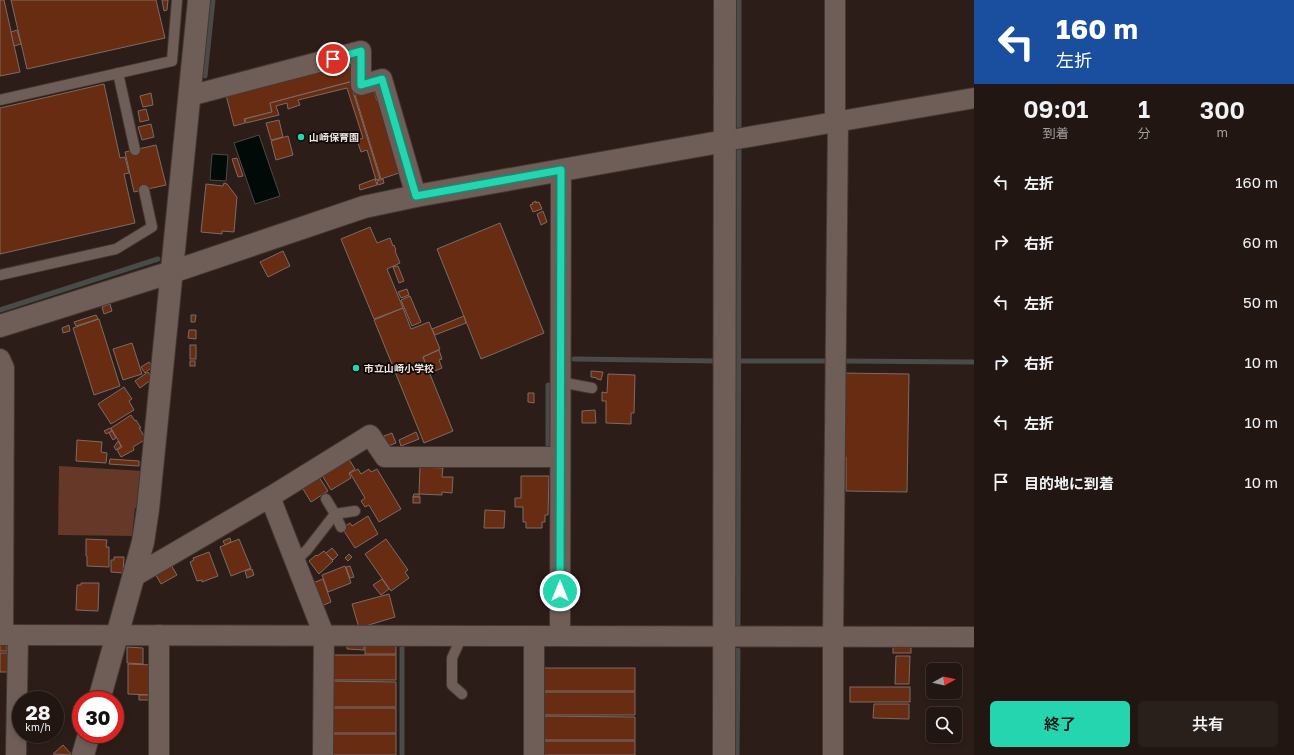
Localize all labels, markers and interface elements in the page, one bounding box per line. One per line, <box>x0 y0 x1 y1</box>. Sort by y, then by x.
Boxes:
text: 160 m <box>1056 12 1138 45</box>
icon: left <box>990 16 1042 68</box>
pin <box>316 42 350 76</box>
icon: arrive <box>322 48 344 70</box>
text: 左折 <box>1056 49 1092 71</box>
text: 09:01 <box>1023 94 1088 123</box>
text: 1 <box>1138 94 1150 123</box>
text: 300 <box>1200 95 1245 124</box>
text: m <box>1217 124 1228 140</box>
text: 到着 <box>1043 125 1069 141</box>
text: 分 <box>1138 125 1151 141</box>
place label: 山崎保育園 <box>309 131 359 143</box>
marker: 山崎保育園 <box>296 132 306 142</box>
icon: left <box>990 171 1012 193</box>
text: 160 m <box>1235 173 1278 191</box>
text: 左折 <box>1024 174 1054 192</box>
icon: right <box>990 231 1012 253</box>
text: 60 m <box>1243 233 1278 251</box>
text: 右折 <box>1024 234 1054 252</box>
icon: left <box>990 291 1012 313</box>
text: 50 m <box>1243 293 1278 311</box>
text: 左折 <box>1024 294 1054 312</box>
icon: right <box>990 351 1012 373</box>
text: 10 m <box>1244 353 1278 371</box>
text: 右折 <box>1024 354 1054 372</box>
place label: 市立山崎小学校 <box>364 362 434 374</box>
marker: 市立山崎小学校 <box>351 363 361 373</box>
icon: left <box>990 411 1012 433</box>
text: 10 m <box>1244 413 1278 431</box>
text: 左折 <box>1024 414 1054 432</box>
icon: arrive <box>990 471 1012 493</box>
text: 10 m <box>1244 473 1278 491</box>
text: 目的地に到着 <box>1024 474 1114 492</box>
position arrow <box>539 570 581 612</box>
north arrow <box>926 663 962 699</box>
map controls <box>926 663 962 743</box>
speed limit sign: 30 <box>72 691 124 743</box>
text: 28 <box>25 700 50 724</box>
button: 終了 <box>990 701 1130 747</box>
button: 共有 <box>1138 701 1278 747</box>
button: search <box>926 707 962 743</box>
text: km/h <box>25 721 51 733</box>

